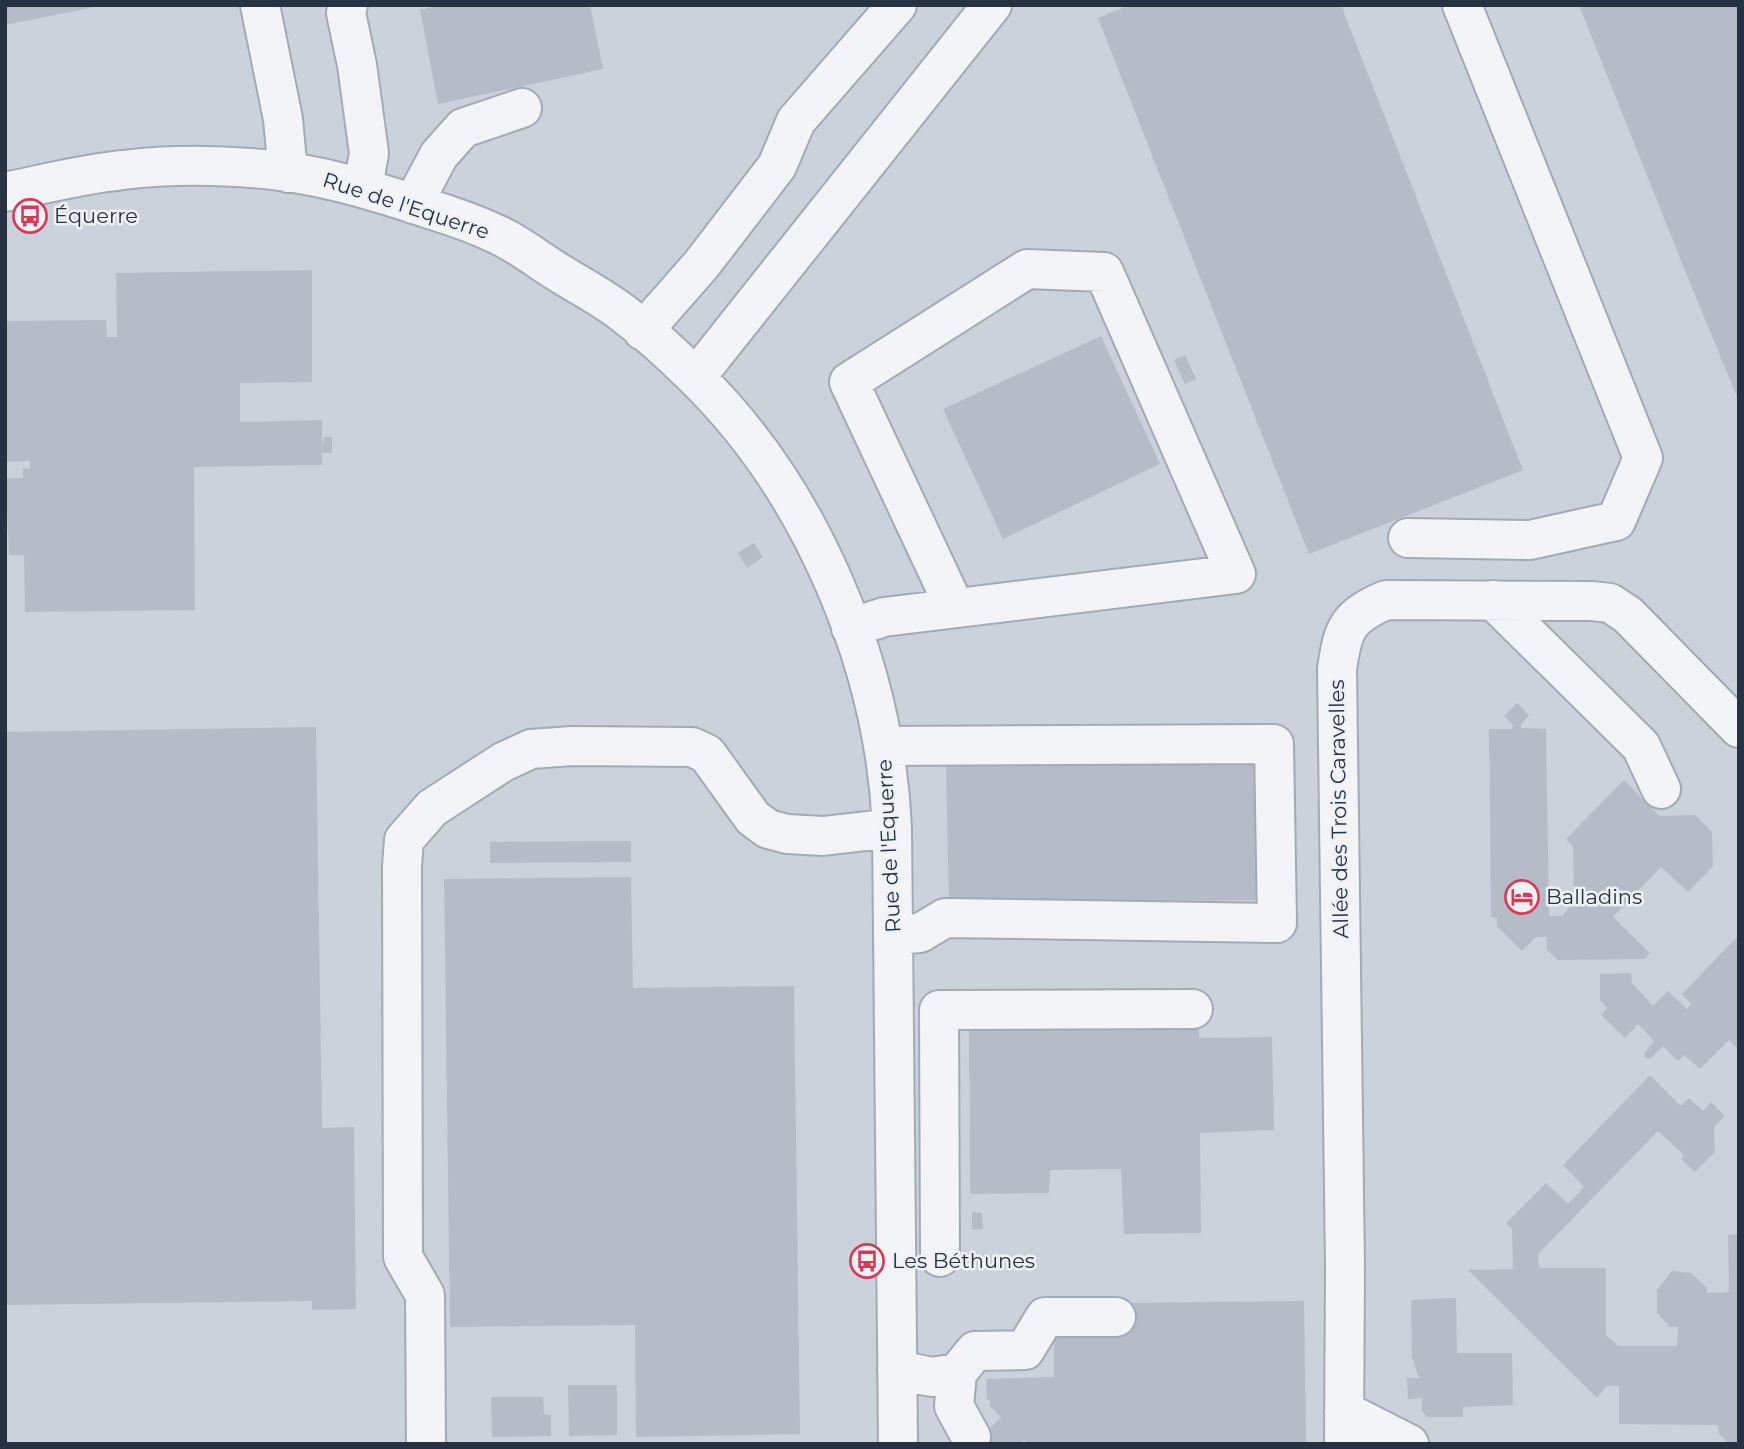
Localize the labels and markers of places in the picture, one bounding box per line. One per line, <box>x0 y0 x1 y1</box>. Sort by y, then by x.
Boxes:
bus stop icon: Équerre <box>11 197 49 235</box>
place label: Équerre <box>54 203 138 228</box>
hotel icon: Balladins <box>1503 878 1541 916</box>
place label: Balladins <box>1546 884 1642 909</box>
bus stop icon: Les Béthunes <box>848 1242 886 1280</box>
place label: Les Béthunes <box>892 1248 1035 1273</box>

